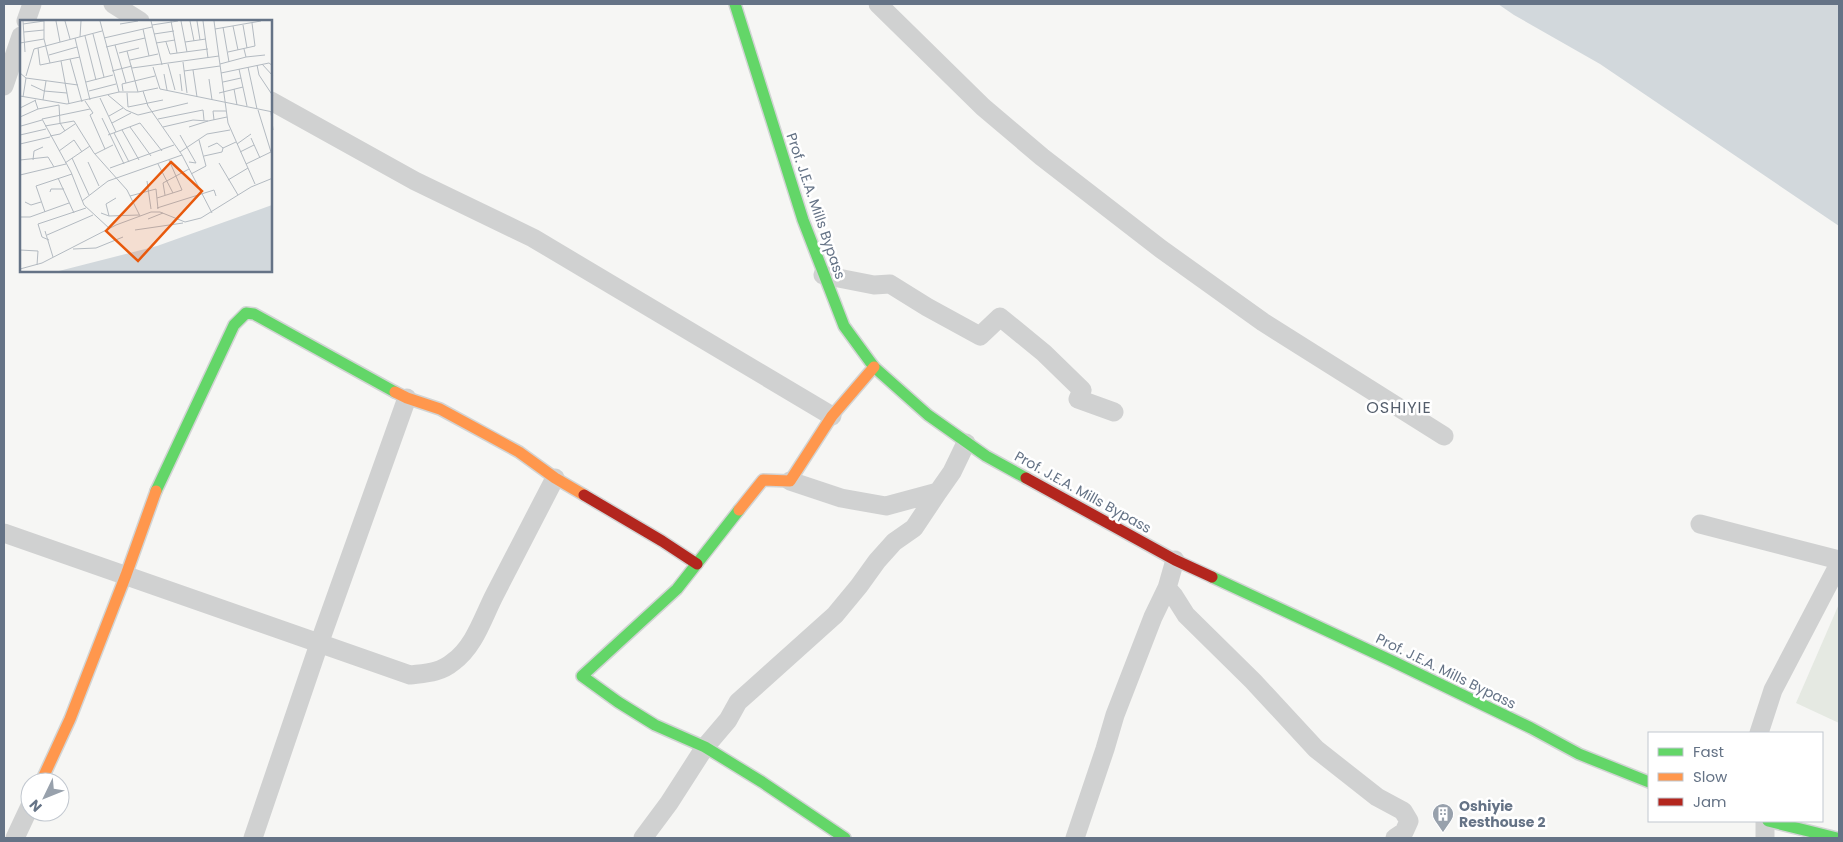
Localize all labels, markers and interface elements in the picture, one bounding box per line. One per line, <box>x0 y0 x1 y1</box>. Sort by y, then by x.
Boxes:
inset map <box>20 20 272 272</box>
street label: Prof. J.E.A. Mills Bypass <box>782 130 850 282</box>
district label: OSHIYIE <box>1366 396 1432 419</box>
street label: Prof. J.E.A. Mills Bypass <box>1011 446 1155 538</box>
street label: Prof. J.E.A. Mills Bypass <box>1373 628 1519 714</box>
legend <box>1648 732 1823 822</box>
text: Fast <box>1693 741 1724 762</box>
text: Slow <box>1693 766 1728 787</box>
north arrow <box>20 772 70 822</box>
text: Jam <box>1693 791 1727 812</box>
text: N <box>25 795 46 817</box>
place label: Oshiyie Resthouse 2 <box>1459 796 1545 832</box>
building icon: Oshiyie Resthouse 2 <box>1431 802 1455 833</box>

